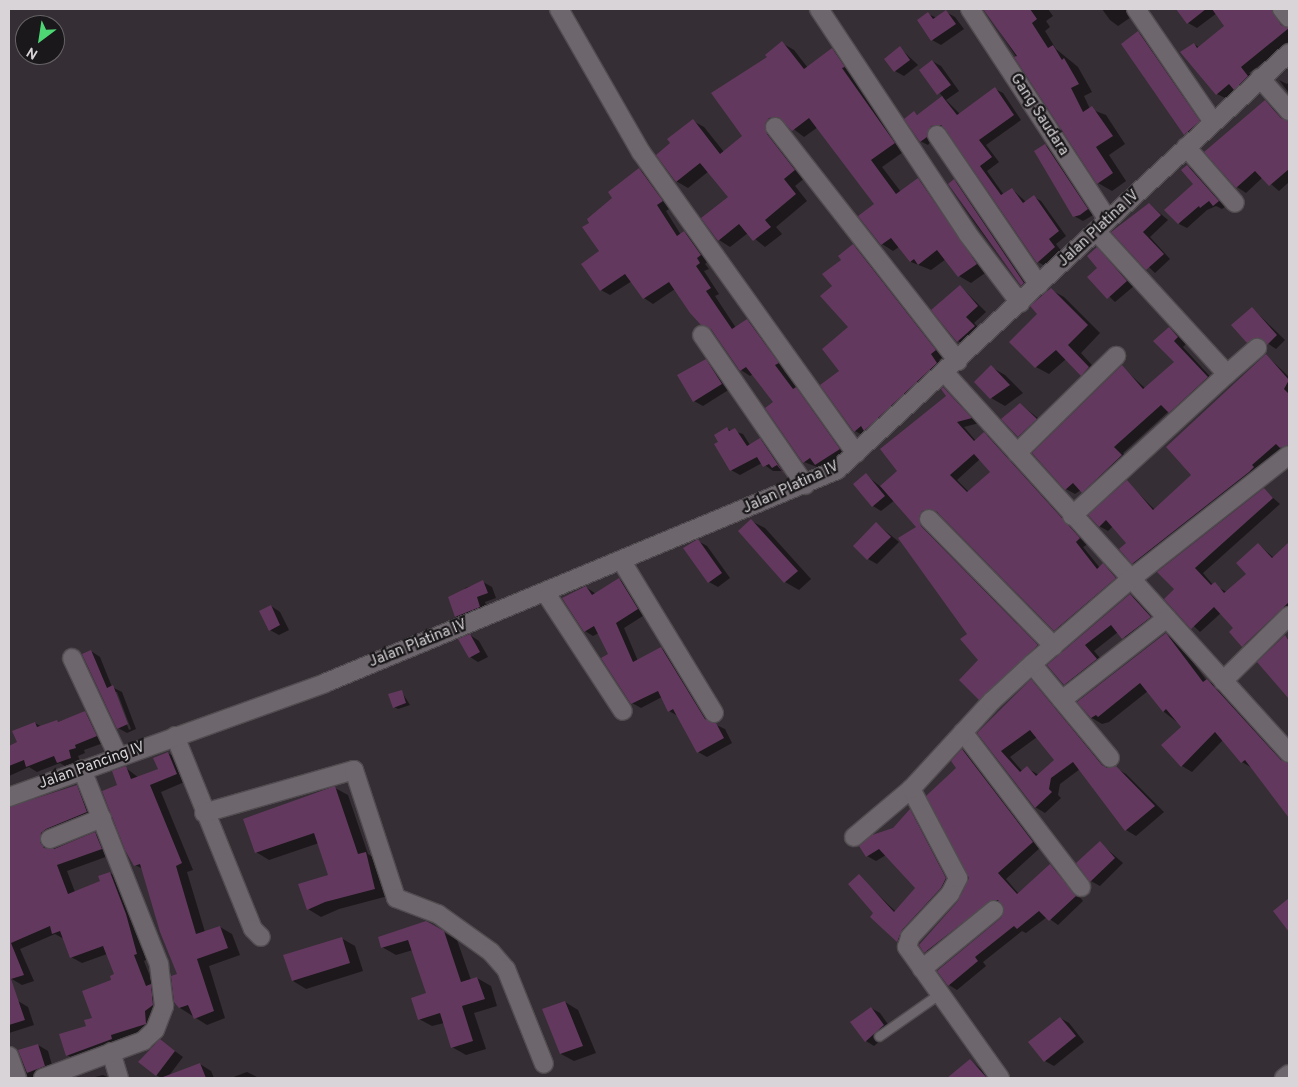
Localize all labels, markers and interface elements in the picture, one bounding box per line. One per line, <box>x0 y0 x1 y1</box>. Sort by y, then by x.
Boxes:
north arrow <box>15 15 65 65</box>
text: N <box>24 43 41 62</box>
street label: Gang Saudara <box>1006 71 1072 159</box>
street label: Jalan Platina IV <box>1055 187 1143 271</box>
street label: Jalan Platina IV <box>740 458 842 518</box>
street label: Jalan Platina IV <box>366 616 470 672</box>
street label: Jalan Pancing IV <box>36 738 148 794</box>

